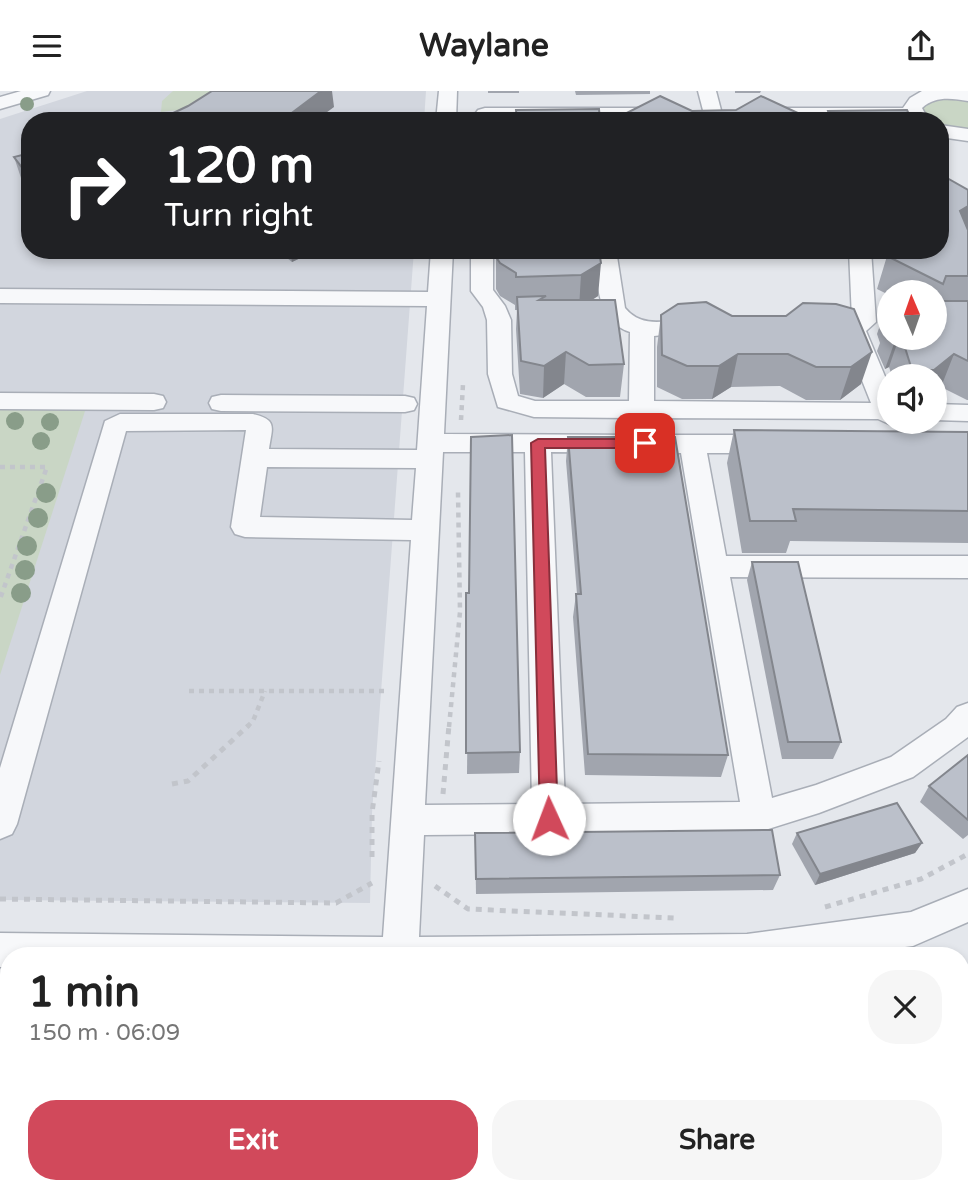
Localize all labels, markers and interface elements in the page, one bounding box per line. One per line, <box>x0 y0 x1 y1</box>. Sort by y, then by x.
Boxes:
icon: menu <box>28 27 66 65</box>
text: Waylane <box>419 27 549 65</box>
icon: share <box>902 27 940 65</box>
text: 120 m <box>164 137 314 196</box>
icon: right <box>49 140 140 231</box>
text: Turn right <box>164 197 313 235</box>
north arrow <box>877 280 947 350</box>
map controls <box>877 280 947 434</box>
button: sound <box>877 364 947 434</box>
pin <box>615 413 675 473</box>
icon: arrive <box>626 424 664 462</box>
position arrow <box>512 782 586 856</box>
text: 1 min <box>28 967 140 1018</box>
button: close <box>868 970 942 1044</box>
text: 150 m · 06:09 <box>28 1019 180 1047</box>
button: Exit <box>28 1100 478 1180</box>
button: Share <box>492 1100 942 1180</box>

